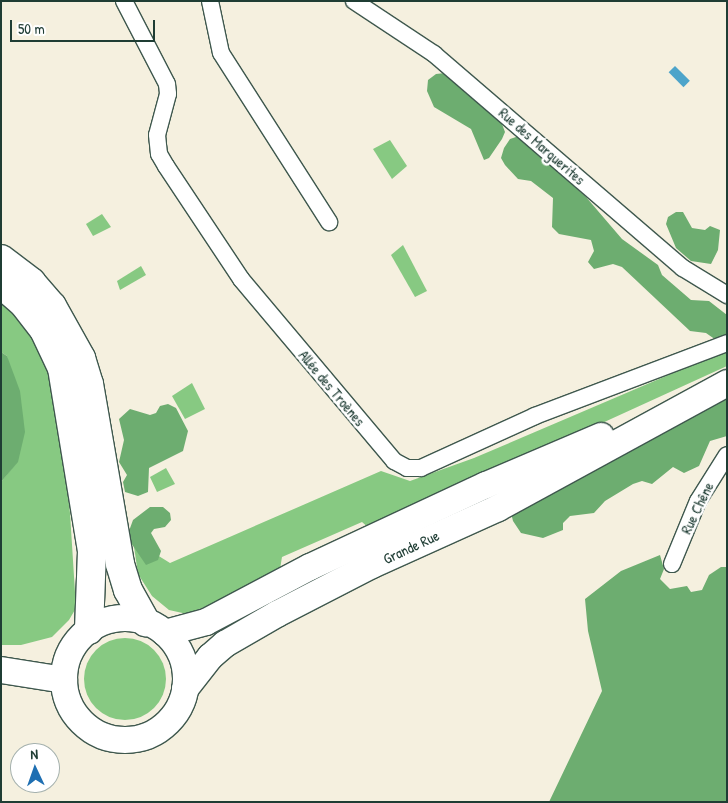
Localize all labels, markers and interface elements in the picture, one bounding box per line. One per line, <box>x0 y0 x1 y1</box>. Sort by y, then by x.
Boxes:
scale bar <box>12 10 158 42</box>
text: 50 m <box>18 18 45 39</box>
street label: Rue des Marguerites <box>495 104 589 188</box>
street label: Allée des Troènes <box>295 346 369 430</box>
street label: Rue Chêne <box>677 479 717 537</box>
street label: Grande Rue <box>380 526 442 568</box>
north arrow <box>10 743 60 793</box>
text: N <box>30 744 38 763</box>

